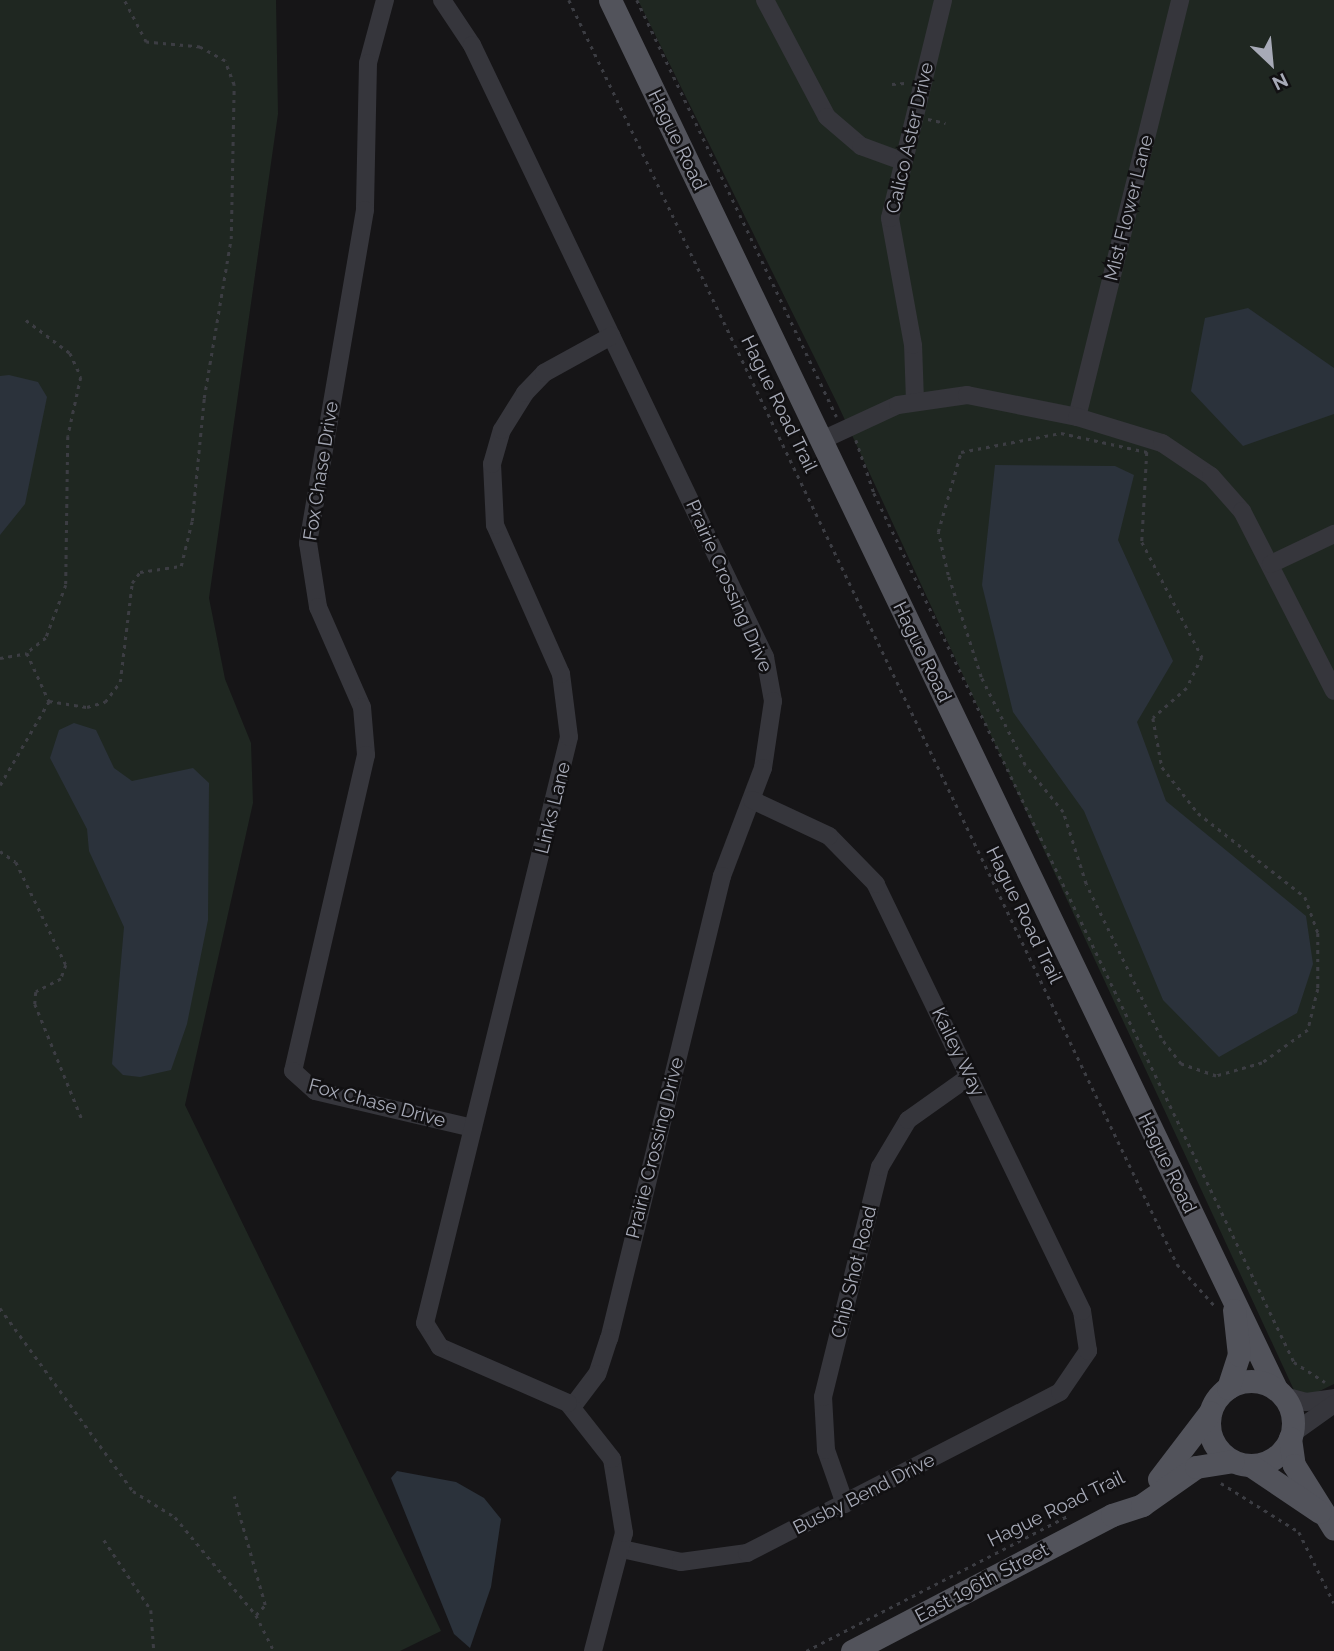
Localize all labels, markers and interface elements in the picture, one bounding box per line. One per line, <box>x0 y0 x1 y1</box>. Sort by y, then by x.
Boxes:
north arrow <box>1236 28 1306 98</box>
street label: Calico Aster Drive <box>881 60 939 216</box>
text: N <box>1269 69 1292 95</box>
street label: Hague Road <box>643 86 711 194</box>
street label: Mist Flower Lane <box>1100 133 1158 283</box>
street label: Hague Road Trail <box>736 332 822 476</box>
street label: Fox Chase Drive <box>299 400 343 542</box>
street label: Prairie Crossing Drive <box>681 496 777 676</box>
street label: Hague Road <box>888 598 956 706</box>
street label: Links Lane <box>531 760 575 856</box>
street label: Hague Road Trail <box>981 843 1067 987</box>
street label: Kailey Way <box>926 1003 990 1101</box>
street label: Prairie Crossing Drive <box>621 1055 689 1241</box>
street label: Fox Chase Drive <box>306 1074 448 1132</box>
street label: Hague Road <box>1133 1109 1201 1217</box>
street label: Chip Shot Road <box>827 1204 881 1340</box>
street label: Busby Bend Drive <box>789 1448 939 1540</box>
street label: Hague Road Trail <box>984 1466 1128 1552</box>
street label: East 196th Street <box>911 1538 1053 1628</box>

